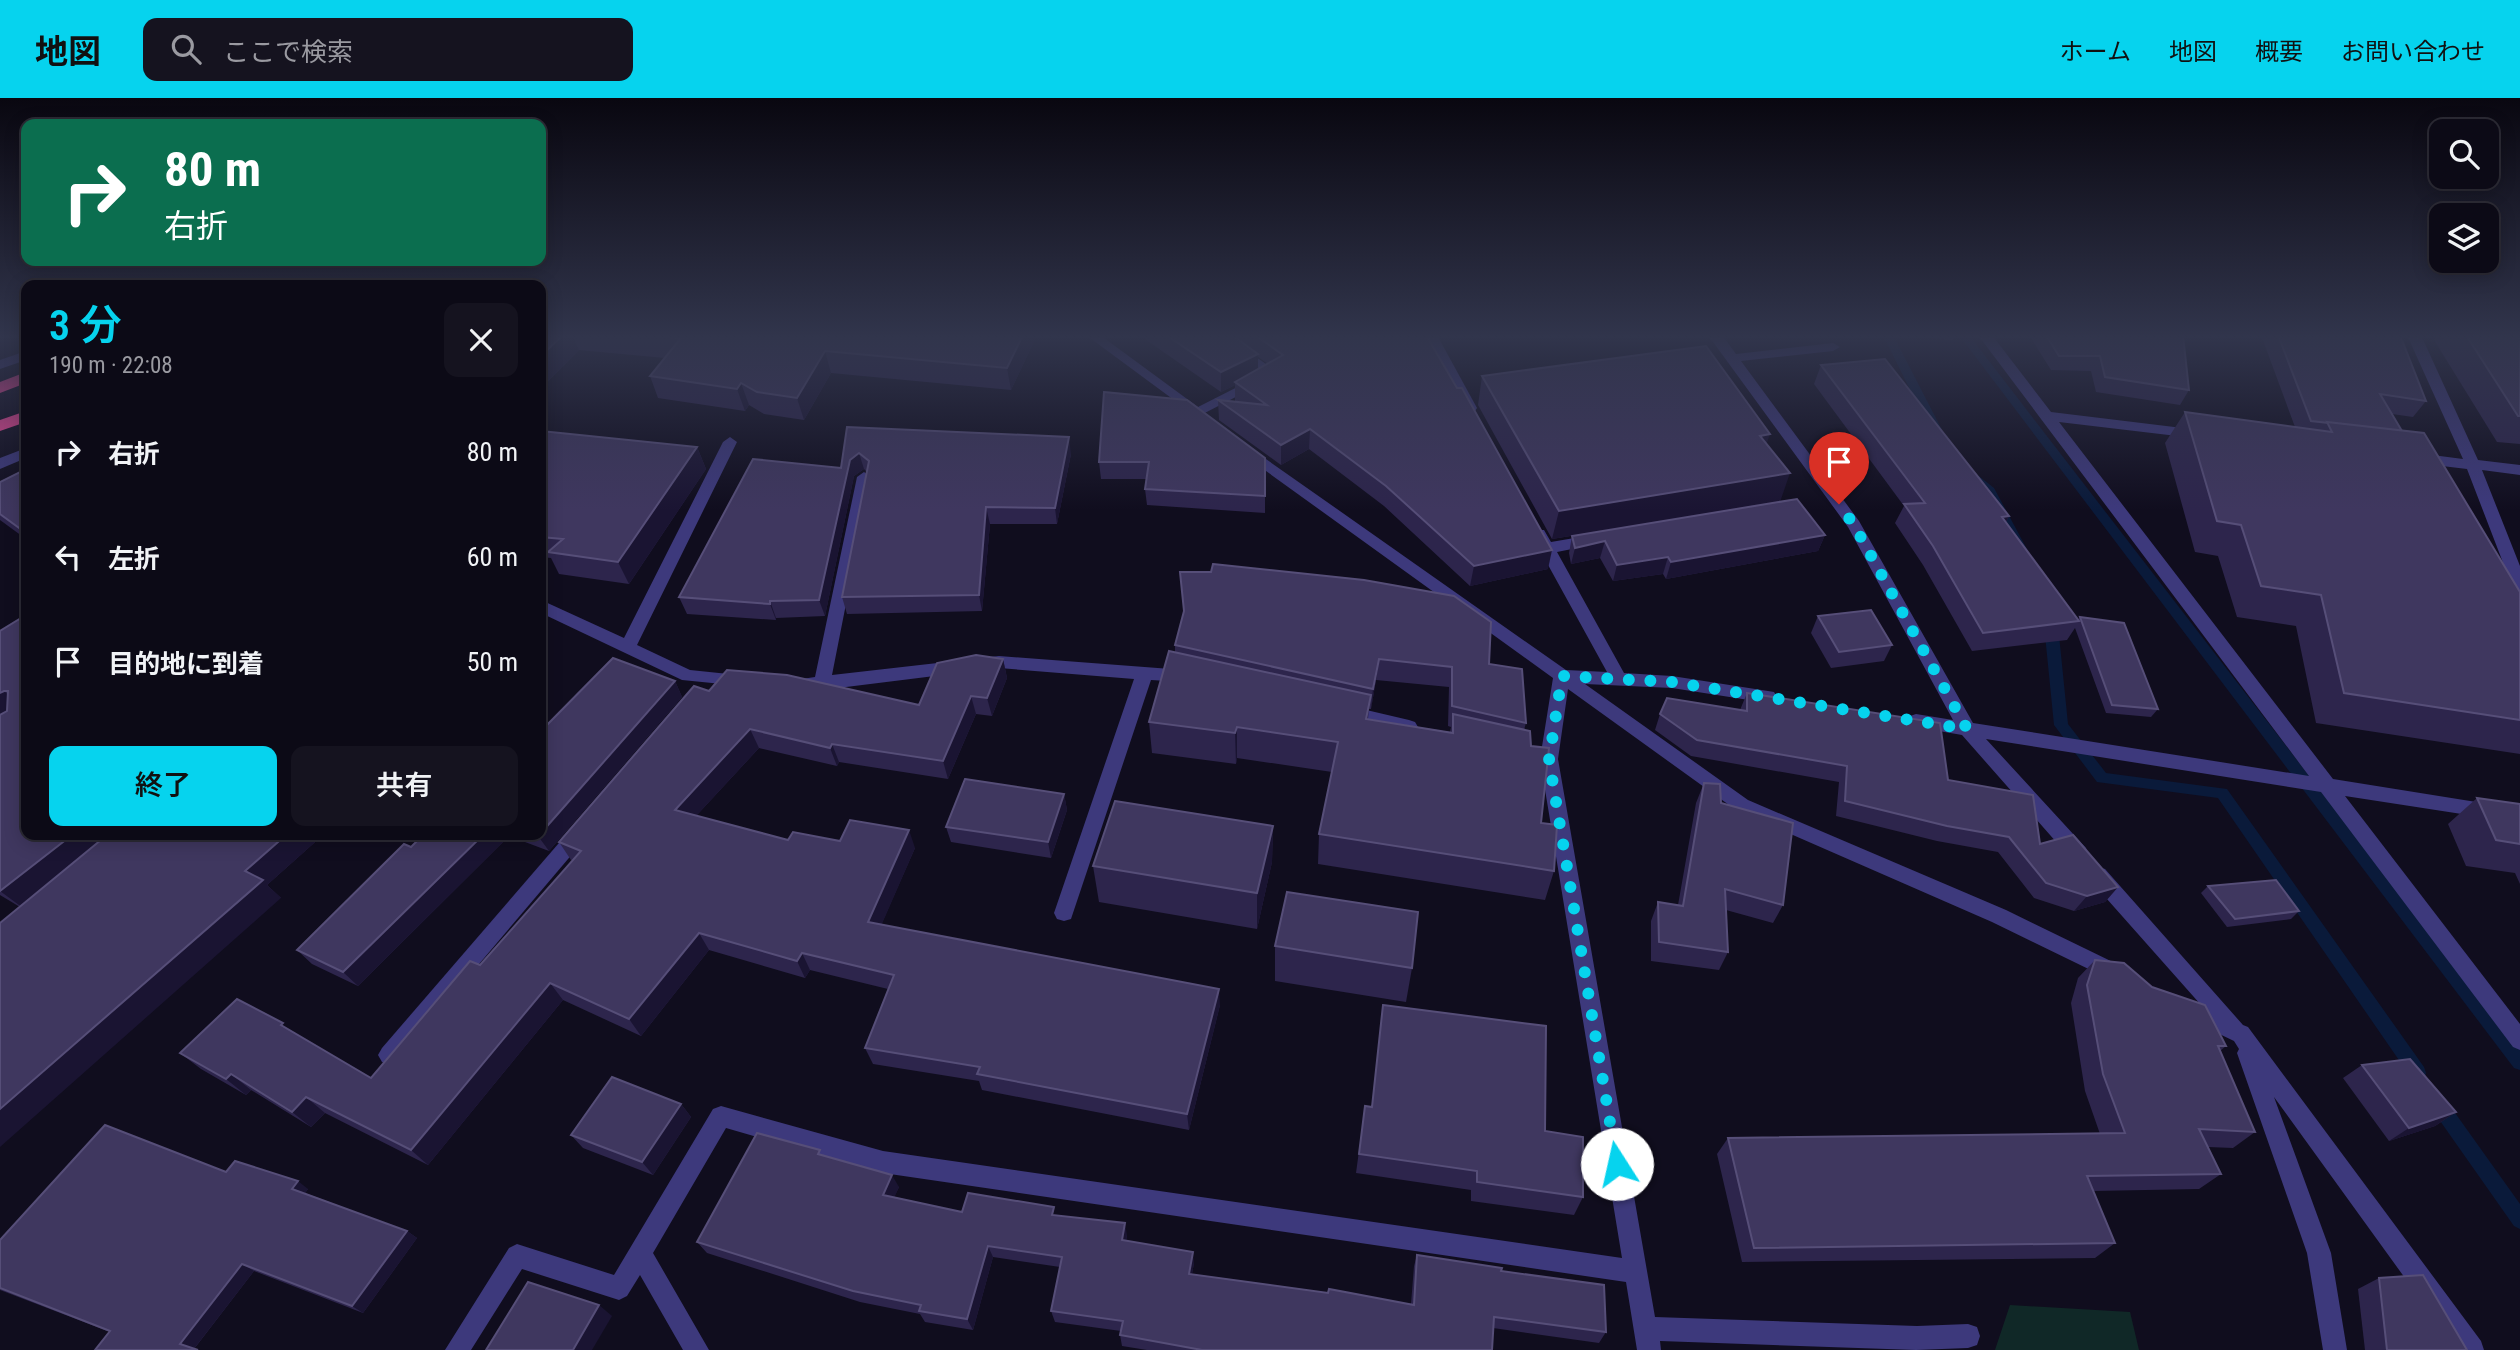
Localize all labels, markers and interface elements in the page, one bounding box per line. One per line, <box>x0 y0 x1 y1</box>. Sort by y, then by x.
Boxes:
search box <box>143 18 633 81</box>
icon: search <box>167 30 205 68</box>
text: 地図 <box>35 32 101 71</box>
text: ここで検索 <box>223 37 353 67</box>
text: ホーム <box>2060 38 2131 66</box>
text: 地図 <box>2169 38 2217 66</box>
text: 概要 <box>2255 38 2303 66</box>
text: お問い合わせ <box>2341 38 2485 66</box>
map controls <box>2429 119 2499 273</box>
button: search <box>2429 119 2499 189</box>
text: 80 m <box>164 141 261 198</box>
icon: right <box>49 147 140 238</box>
button: layers <box>2429 203 2499 273</box>
text: 右折 <box>164 207 228 245</box>
text: 3 分 <box>49 301 122 350</box>
button: close <box>444 303 518 377</box>
text: 190 m · 22:08 <box>49 352 173 379</box>
pin <box>1809 432 1869 504</box>
icon: right <box>49 433 87 471</box>
text: 80 m <box>467 437 518 467</box>
text: 右折 <box>108 439 160 469</box>
icon: arrive <box>1820 443 1858 481</box>
icon: left <box>49 538 87 576</box>
text: 60 m <box>467 542 518 572</box>
text: 左折 <box>108 544 160 574</box>
icon: arrive <box>49 643 87 681</box>
text: 50 m <box>467 647 518 677</box>
text: 目的地に到着 <box>108 649 264 679</box>
button: 終了 <box>49 746 277 826</box>
button: 共有 <box>291 746 518 826</box>
position arrow <box>1580 1127 1654 1201</box>

